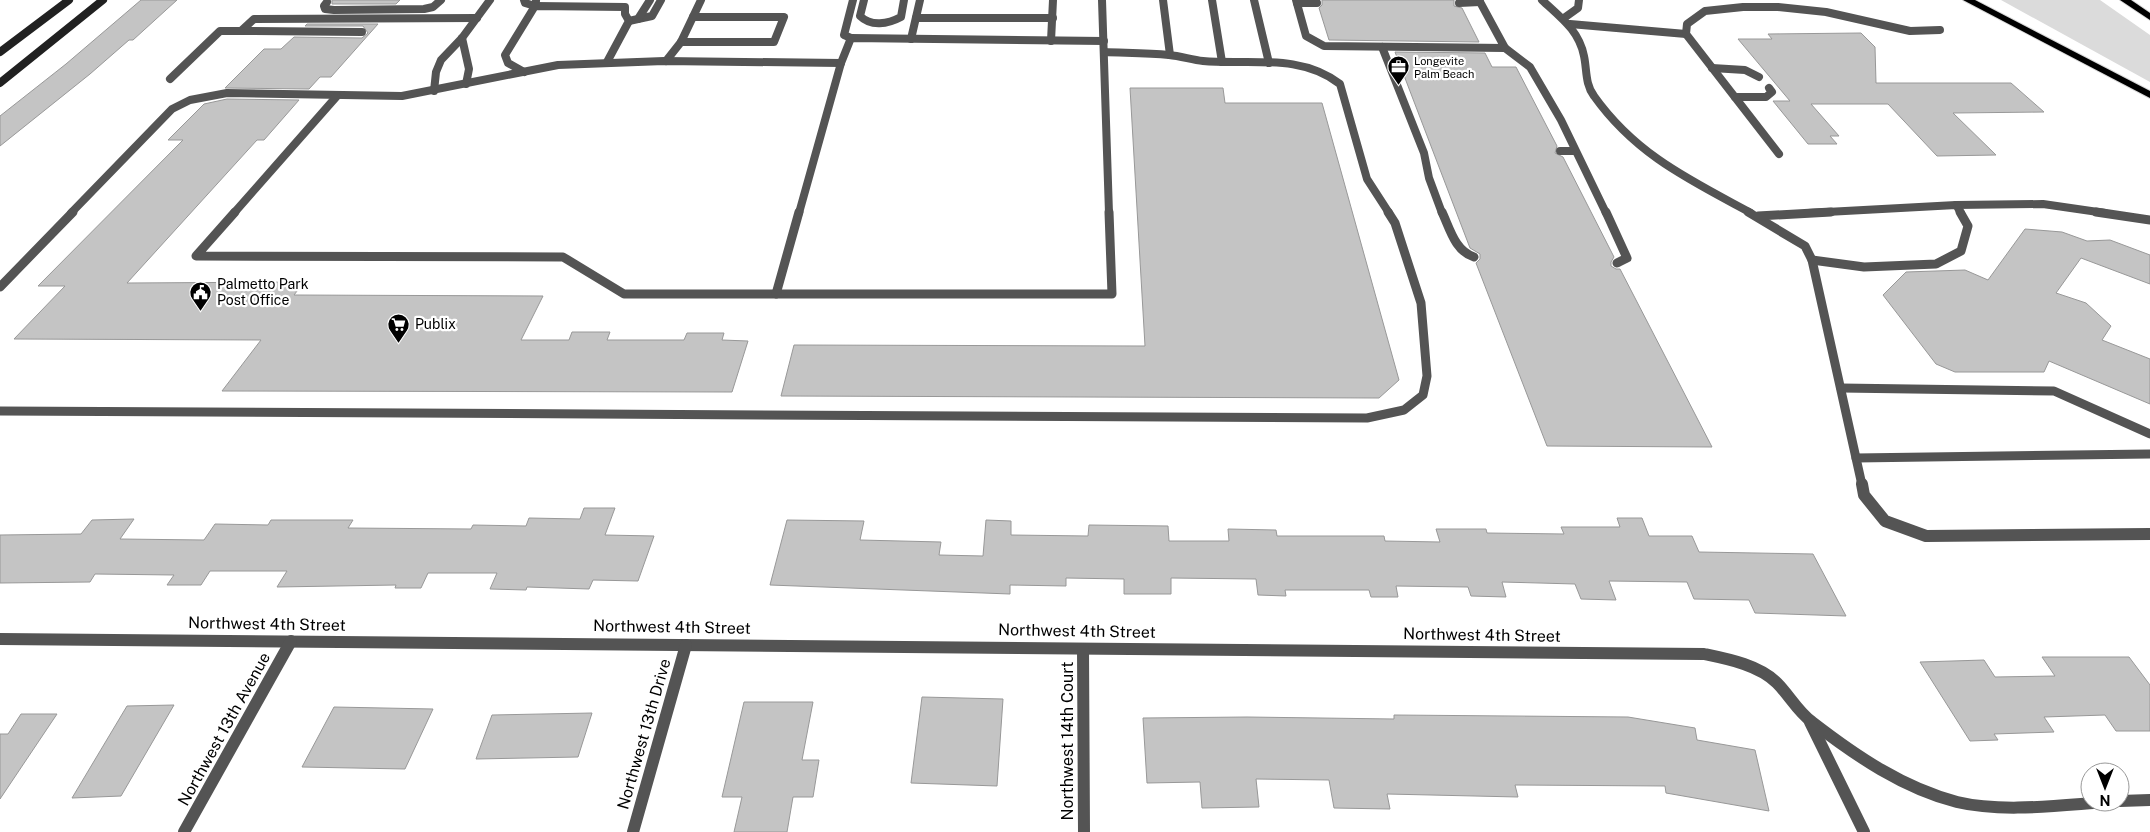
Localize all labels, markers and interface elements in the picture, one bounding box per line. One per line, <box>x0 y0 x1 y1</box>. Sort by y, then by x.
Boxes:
office icon: Longevite Palm Beach <box>1386 55 1410 86</box>
place label: Longevite Palm Beach <box>1414 55 1474 80</box>
place label: Palmetto Park Post Office <box>217 276 309 308</box>
public building icon: Palmetto Park Post Office <box>189 280 213 311</box>
supermarket icon: Publix <box>387 312 411 343</box>
place label: Publix <box>415 316 456 332</box>
street label: Northwest 4th Street <box>188 613 346 635</box>
street label: Northwest 4th Street <box>593 616 751 638</box>
street label: Northwest 4th Street <box>998 620 1156 642</box>
street label: Northwest 4th Street <box>1403 624 1561 646</box>
street label: Northwest 13th Avenue <box>174 649 274 809</box>
street label: Northwest 13th Drive <box>613 657 675 811</box>
street label: Northwest 14th Court <box>1058 661 1077 821</box>
north arrow <box>2080 762 2130 812</box>
text: N <box>2100 792 2110 808</box>

